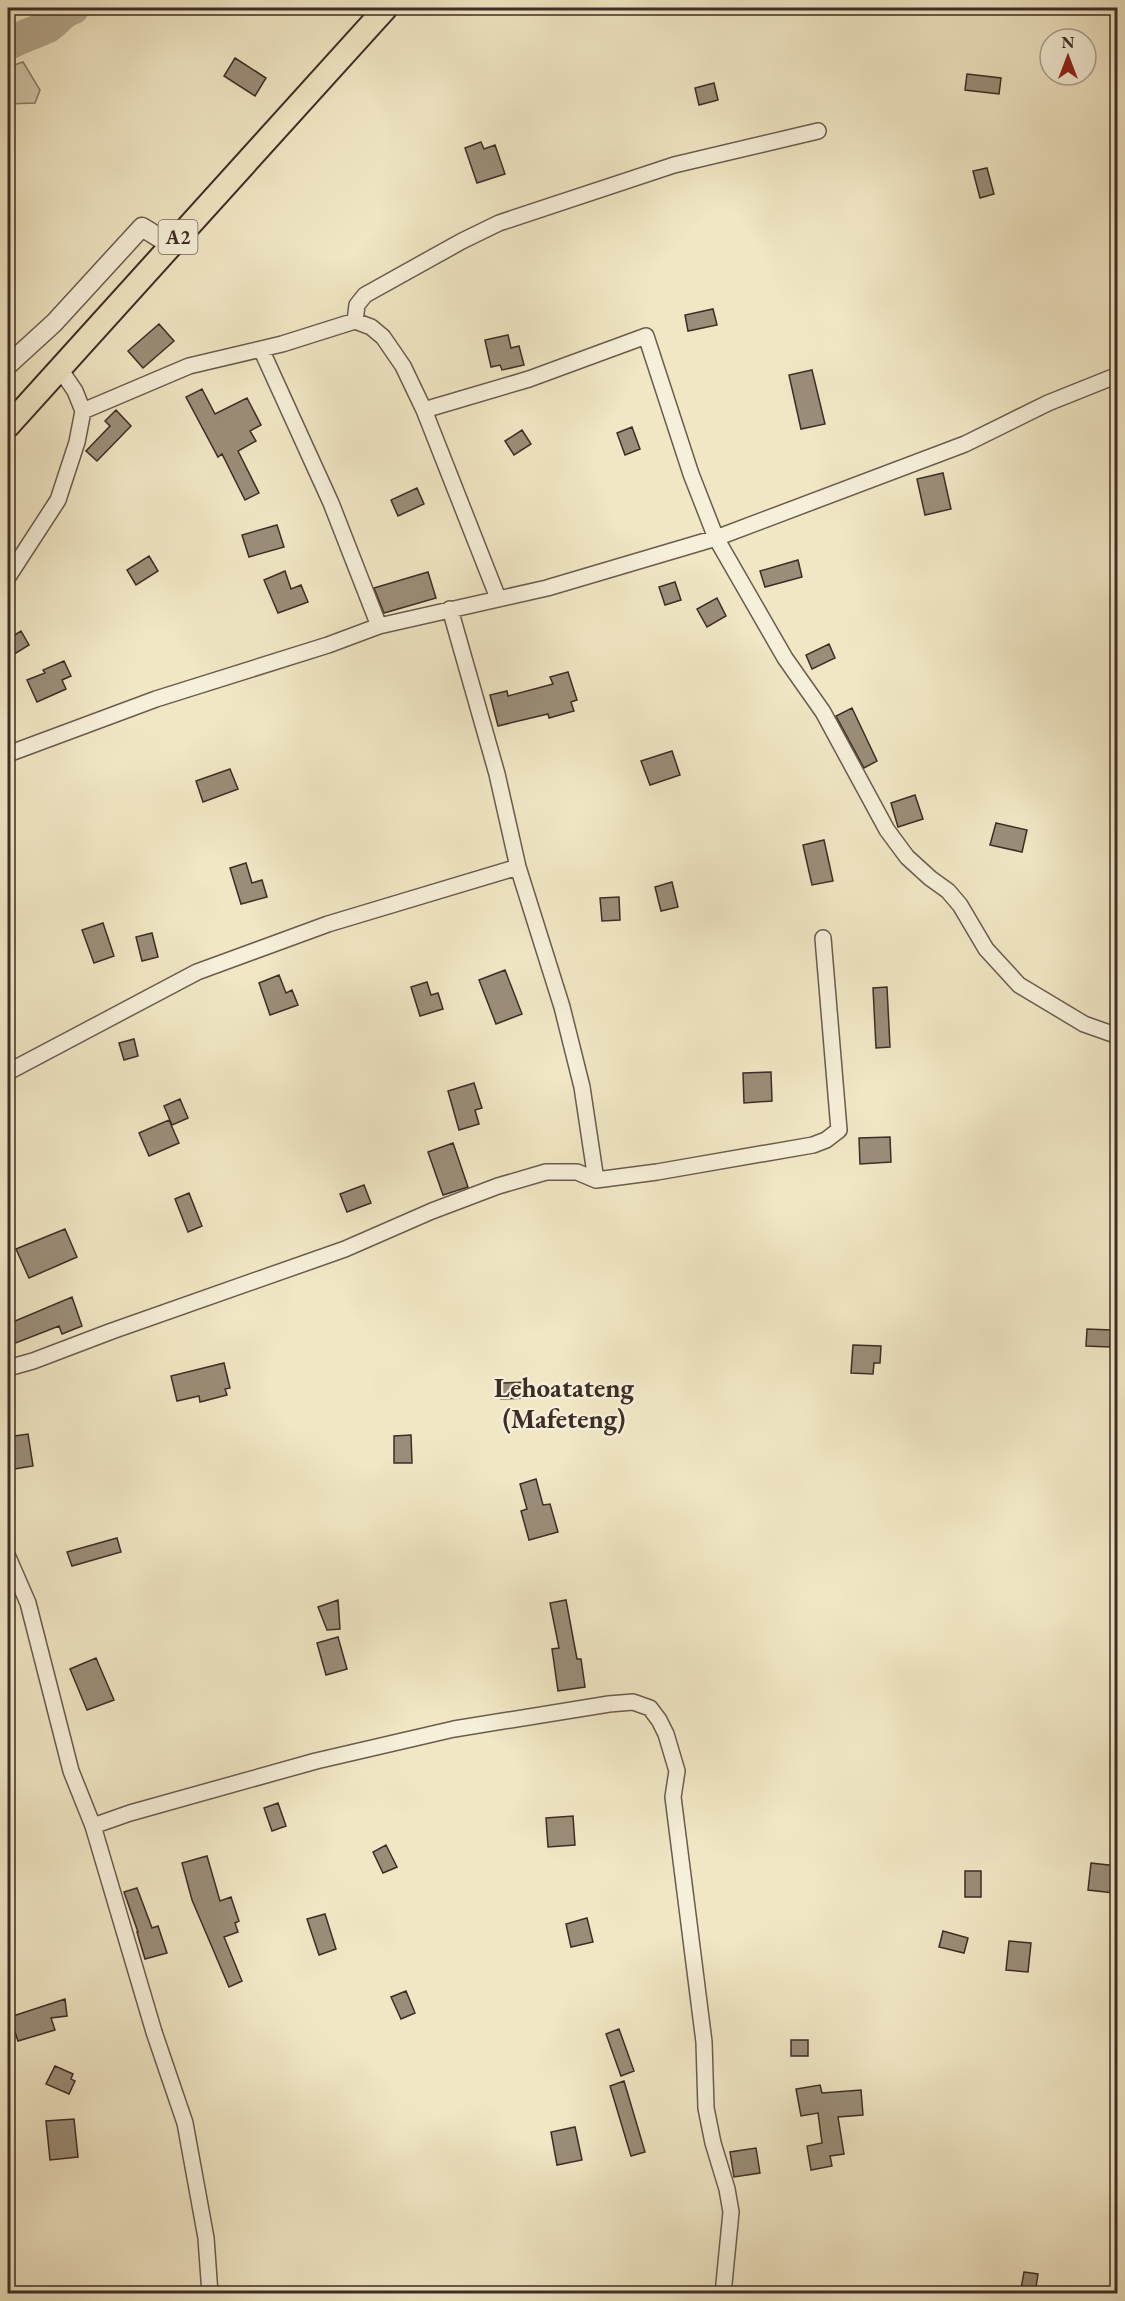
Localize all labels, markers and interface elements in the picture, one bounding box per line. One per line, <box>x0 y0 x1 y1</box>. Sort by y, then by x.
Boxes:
north arrow <box>1038 27 1098 87</box>
text: N <box>1062 32 1075 53</box>
road number: A2 <box>158 220 198 254</box>
district label: Lehoatateng (Mafeteng) <box>494 1370 635 1436</box>

